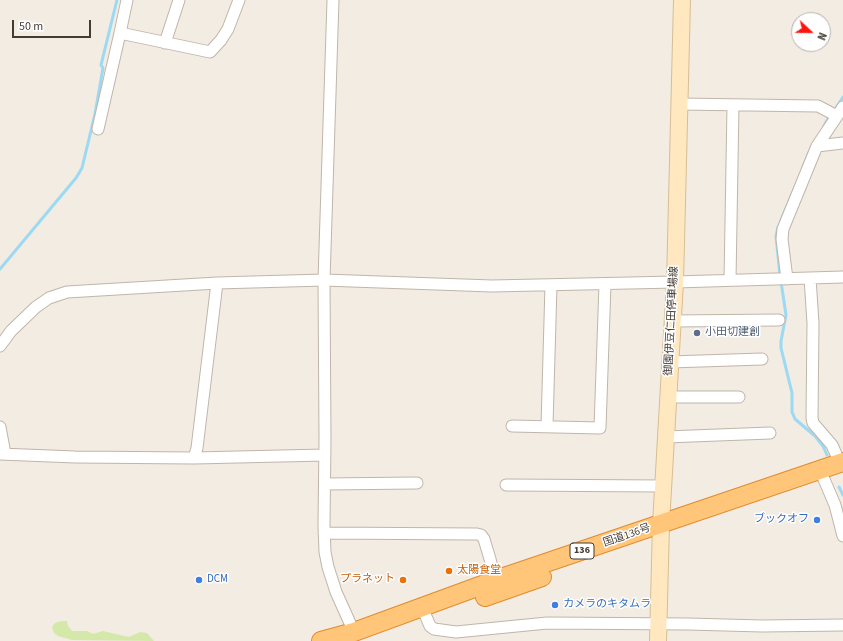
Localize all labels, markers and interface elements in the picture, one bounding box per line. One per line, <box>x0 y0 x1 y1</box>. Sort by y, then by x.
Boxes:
scale bar <box>14 12 93 38</box>
north arrow <box>791 12 831 52</box>
text: 50 m <box>19 18 43 35</box>
text: N <box>813 30 830 43</box>
street label: 御園伊豆仁田停車場線 <box>663 266 681 376</box>
place label: 小田切建創 <box>705 326 760 340</box>
marker: 小田切建創 <box>692 328 702 338</box>
place label: ブックオフ <box>754 513 809 527</box>
marker: ブックオフ <box>812 515 822 525</box>
street label: 国道136号 <box>601 522 653 550</box>
road number: 136 <box>570 543 594 559</box>
place label: 太陽食堂 <box>457 564 501 578</box>
marker: 太陽食堂 <box>444 566 454 576</box>
place label: DCM <box>207 573 228 587</box>
place label: プラネット <box>340 573 395 587</box>
marker: DCM <box>194 575 204 585</box>
marker: プラネット <box>398 575 408 585</box>
place label: カメラのキタムラ <box>563 598 651 612</box>
marker: カメラのキタムラ <box>550 600 560 610</box>

